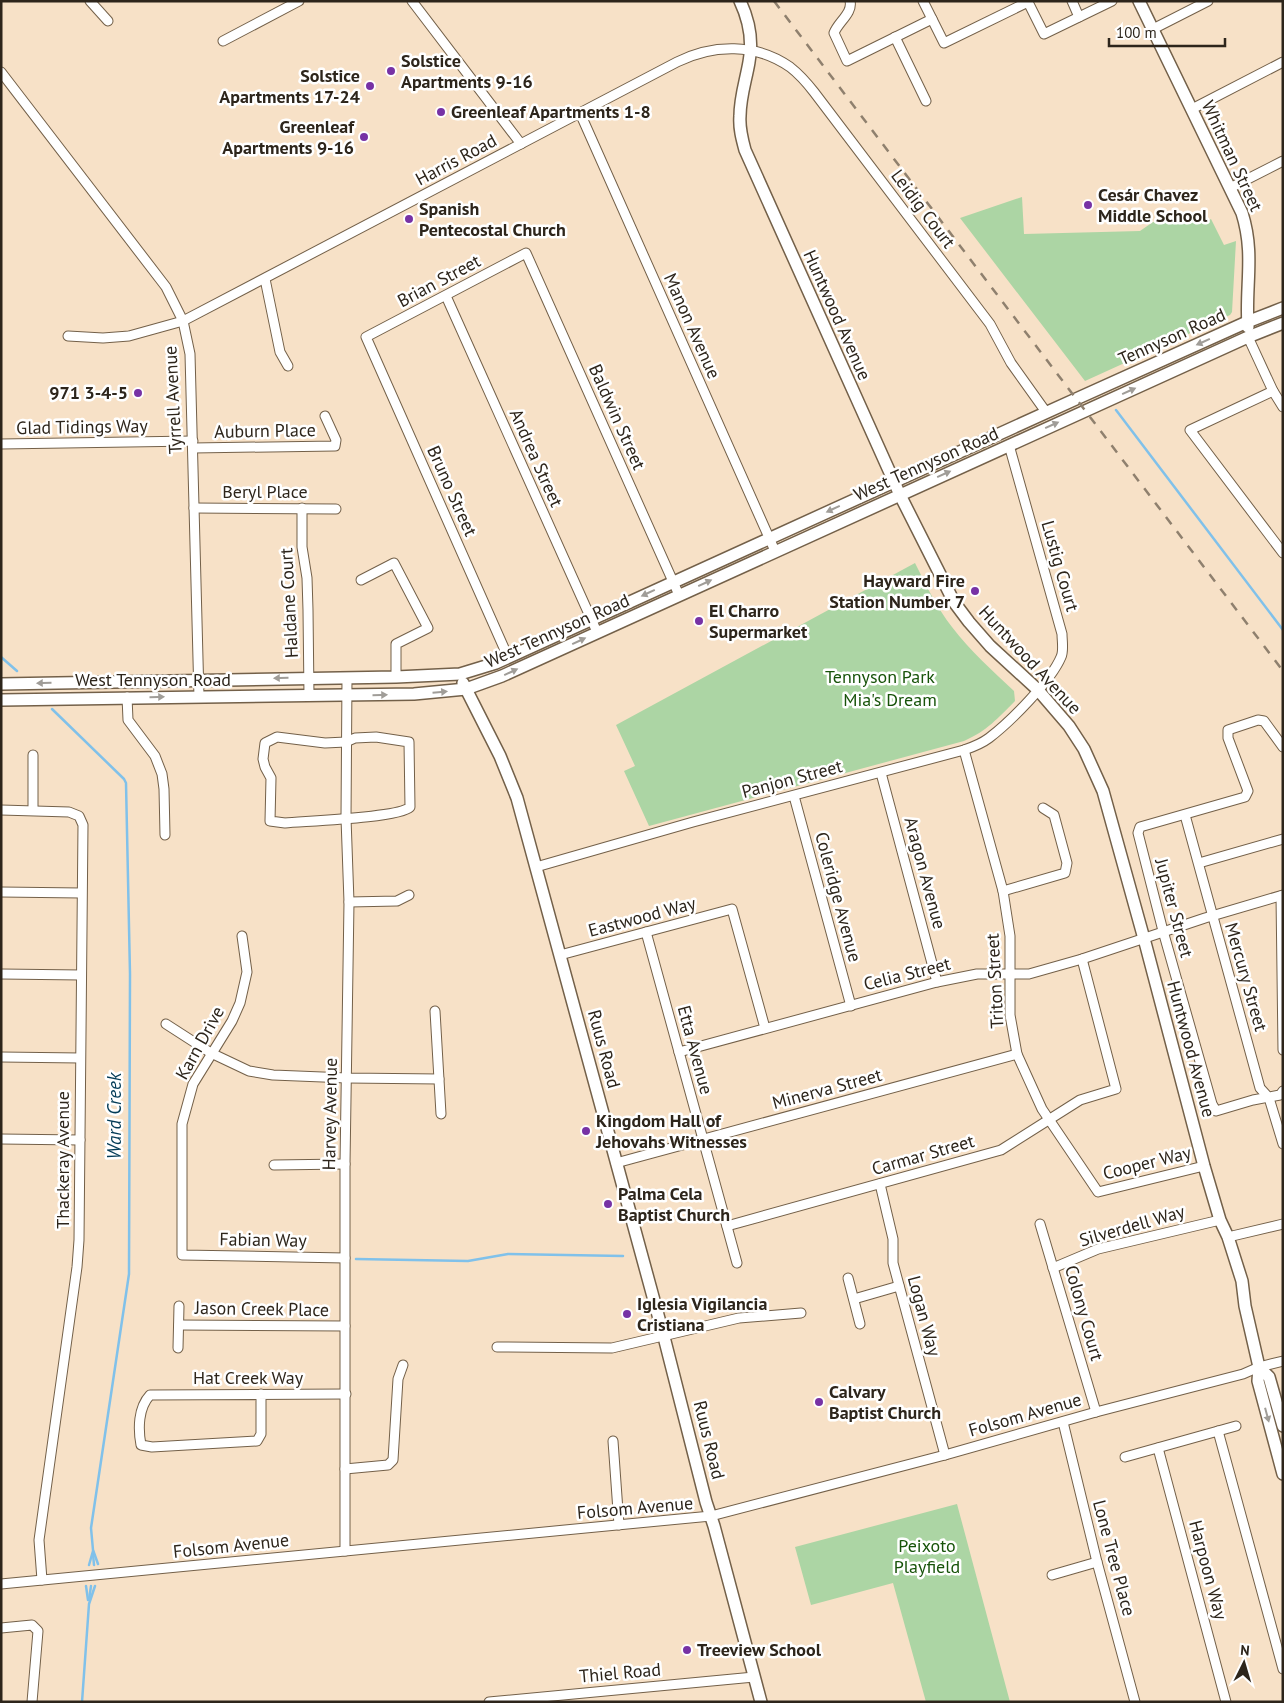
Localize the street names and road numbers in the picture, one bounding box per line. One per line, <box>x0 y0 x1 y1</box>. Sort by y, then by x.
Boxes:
street label: Whitman Street <box>1197 97 1268 215</box>
street label: Harris Road <box>411 129 500 191</box>
street label: Leidig Court <box>886 165 961 253</box>
street label: Huntwood Avenue <box>798 246 876 384</box>
street label: Brian Street <box>393 249 484 312</box>
street label: Manon Avenue <box>659 270 726 382</box>
street label: Tennyson Road <box>1115 303 1229 370</box>
street label: Tyrrell Avenue <box>158 345 187 455</box>
street label: Baldwin Street <box>584 360 651 473</box>
street label: Andrea Street <box>505 405 568 510</box>
street label: Glad Tidings Way <box>16 414 149 439</box>
street label: Auburn Place <box>214 418 316 443</box>
street label: West Tennyson Road <box>850 421 1002 506</box>
street label: Bruno Street <box>422 442 483 540</box>
street label: Beryl Place <box>222 480 308 503</box>
street label: Lustig Court <box>1037 518 1084 614</box>
street label: Haldane Court <box>274 547 303 659</box>
street label: West Tennyson Road <box>481 588 633 673</box>
street label: Huntwood Avenue <box>974 601 1087 719</box>
street label: West Tennyson Road <box>75 668 231 691</box>
street label: Panjon Street <box>739 754 845 803</box>
street label: Aragon Avenue <box>899 814 951 931</box>
street label: Coleridge Avenue <box>810 829 867 964</box>
street label: Jupiter Street <box>1150 855 1199 960</box>
street label: Eastwood Way <box>586 891 699 942</box>
street label: Mercury Street <box>1220 920 1273 1034</box>
street label: Triton Street <box>981 933 1008 1029</box>
street label: Celia Street <box>861 952 953 995</box>
street label: Huntwood Avenue <box>1162 978 1221 1120</box>
street label: Karn Drive <box>170 1002 229 1084</box>
street label: Etta Avenue <box>673 1003 718 1097</box>
street label: Ruus Road <box>583 1007 626 1091</box>
street label: Harvey Avenue <box>317 1058 342 1170</box>
street label: Minerva Street <box>770 1063 884 1114</box>
street label: Thackeray Avenue <box>51 1091 74 1229</box>
street label: Carmar Street <box>869 1129 977 1180</box>
street label: Cooper Way <box>1100 1140 1194 1185</box>
street label: Silverdell Way <box>1076 1199 1188 1252</box>
street label: Fabian Way <box>219 1227 308 1252</box>
street label: Colony Court <box>1060 1262 1109 1363</box>
street label: Logan Way <box>903 1273 946 1359</box>
street label: Jason Creek Place <box>194 1296 329 1321</box>
street label: Hat Creek Way <box>193 1366 304 1389</box>
street label: Folsom Avenue <box>966 1387 1084 1442</box>
street label: Ruus Road <box>689 1398 730 1482</box>
street label: Folsom Avenue <box>576 1491 694 1524</box>
street label: Lone Tree Place <box>1088 1497 1141 1618</box>
street label: Harpoon Way <box>1184 1518 1233 1623</box>
street label: Folsom Avenue <box>172 1528 290 1563</box>
street label: Thiel Road <box>578 1657 662 1688</box>

